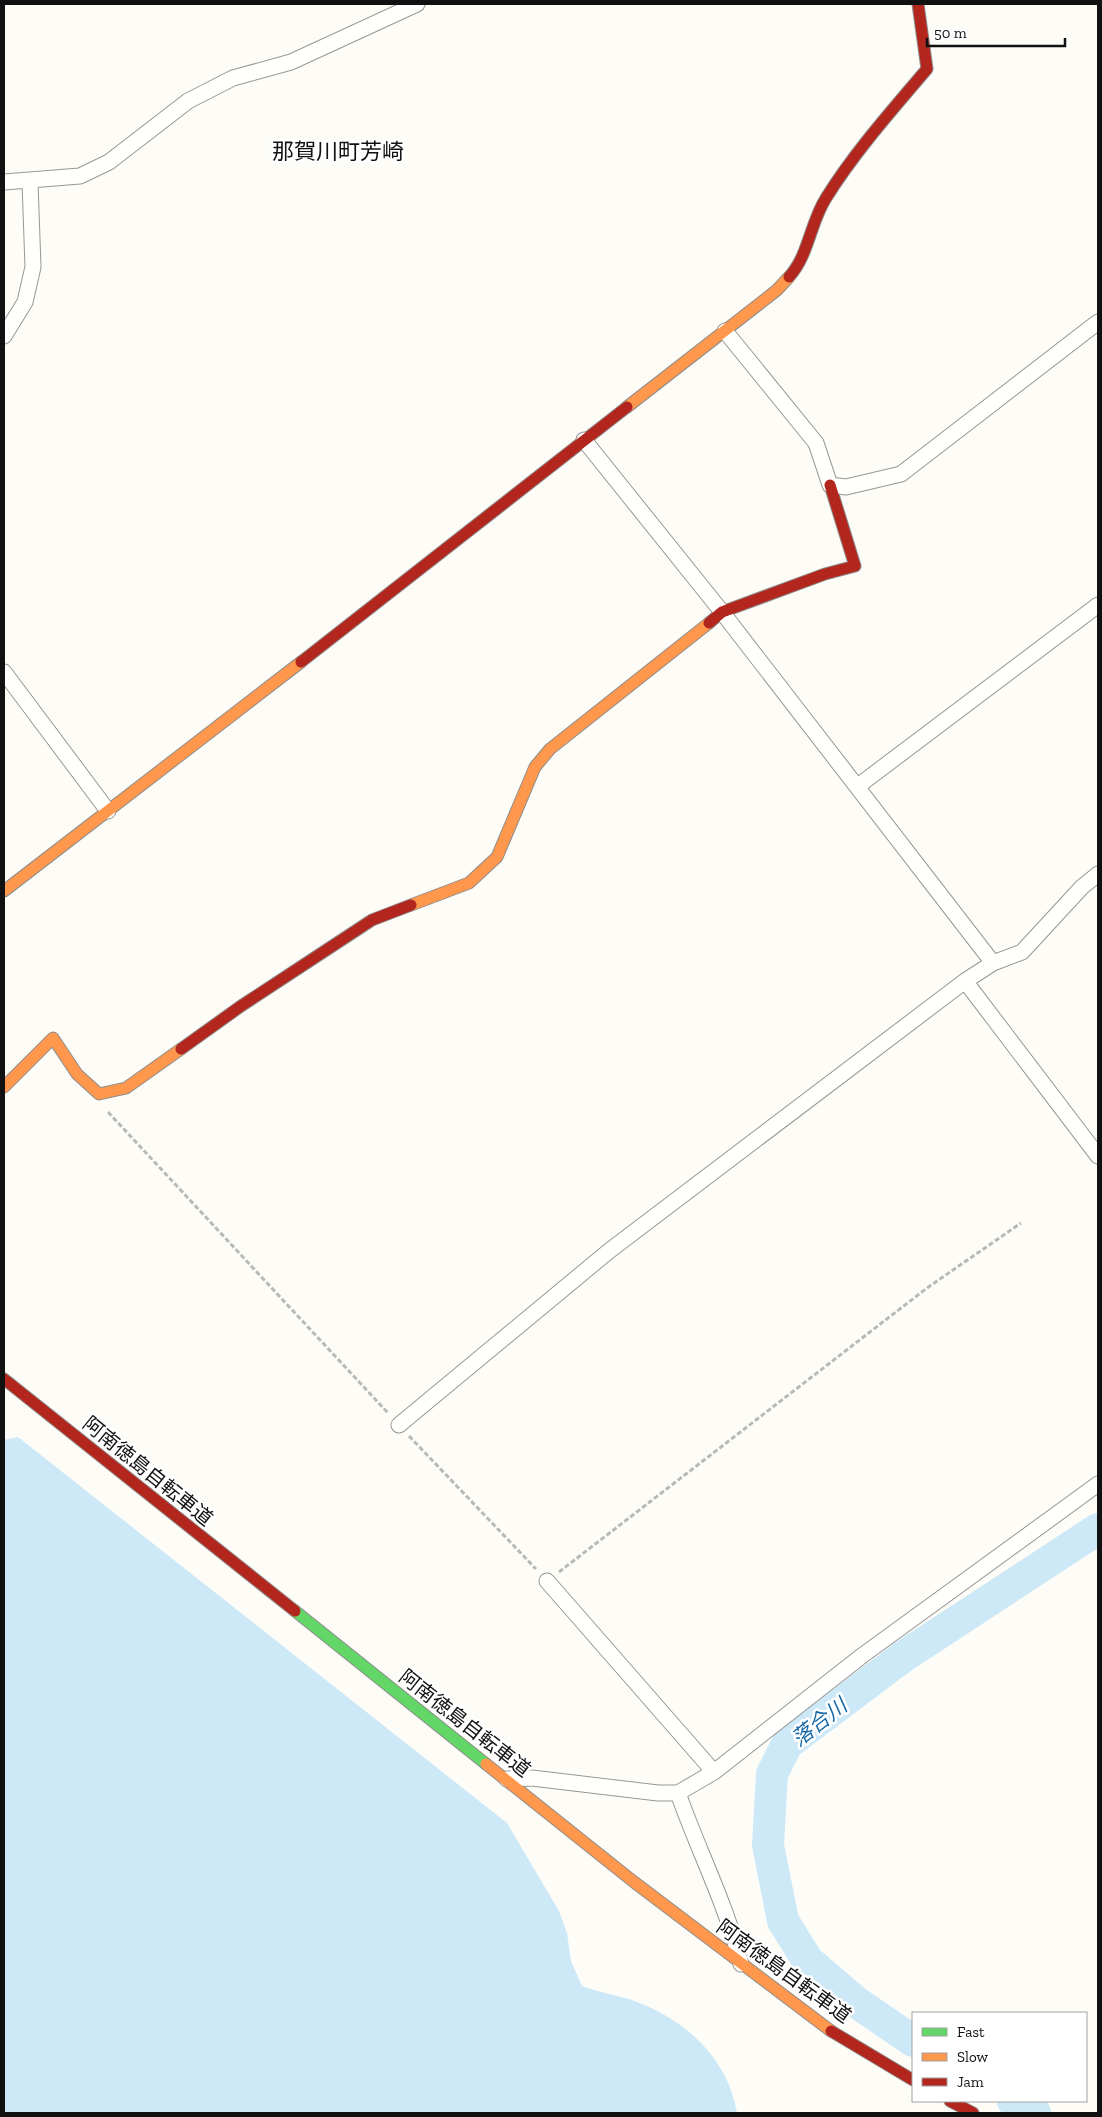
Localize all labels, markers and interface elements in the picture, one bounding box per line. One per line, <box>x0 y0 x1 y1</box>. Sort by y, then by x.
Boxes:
scale bar <box>927 15 1064 47</box>
text: 50 m <box>934 24 967 42</box>
district label: 那賀川町芳崎 <box>272 138 404 165</box>
street label: 阿南徳島自転車道 <box>78 1411 218 1531</box>
street label: 阿南徳島自転車道 <box>395 1664 535 1782</box>
water label: 落合川 <box>786 1692 853 1751</box>
street label: 阿南徳島自転車道 <box>712 1914 856 2028</box>
legend <box>912 2012 1087 2102</box>
text: Fast <box>957 2023 985 2041</box>
text: Slow <box>957 2048 989 2066</box>
text: Jam <box>957 2073 984 2091</box>

